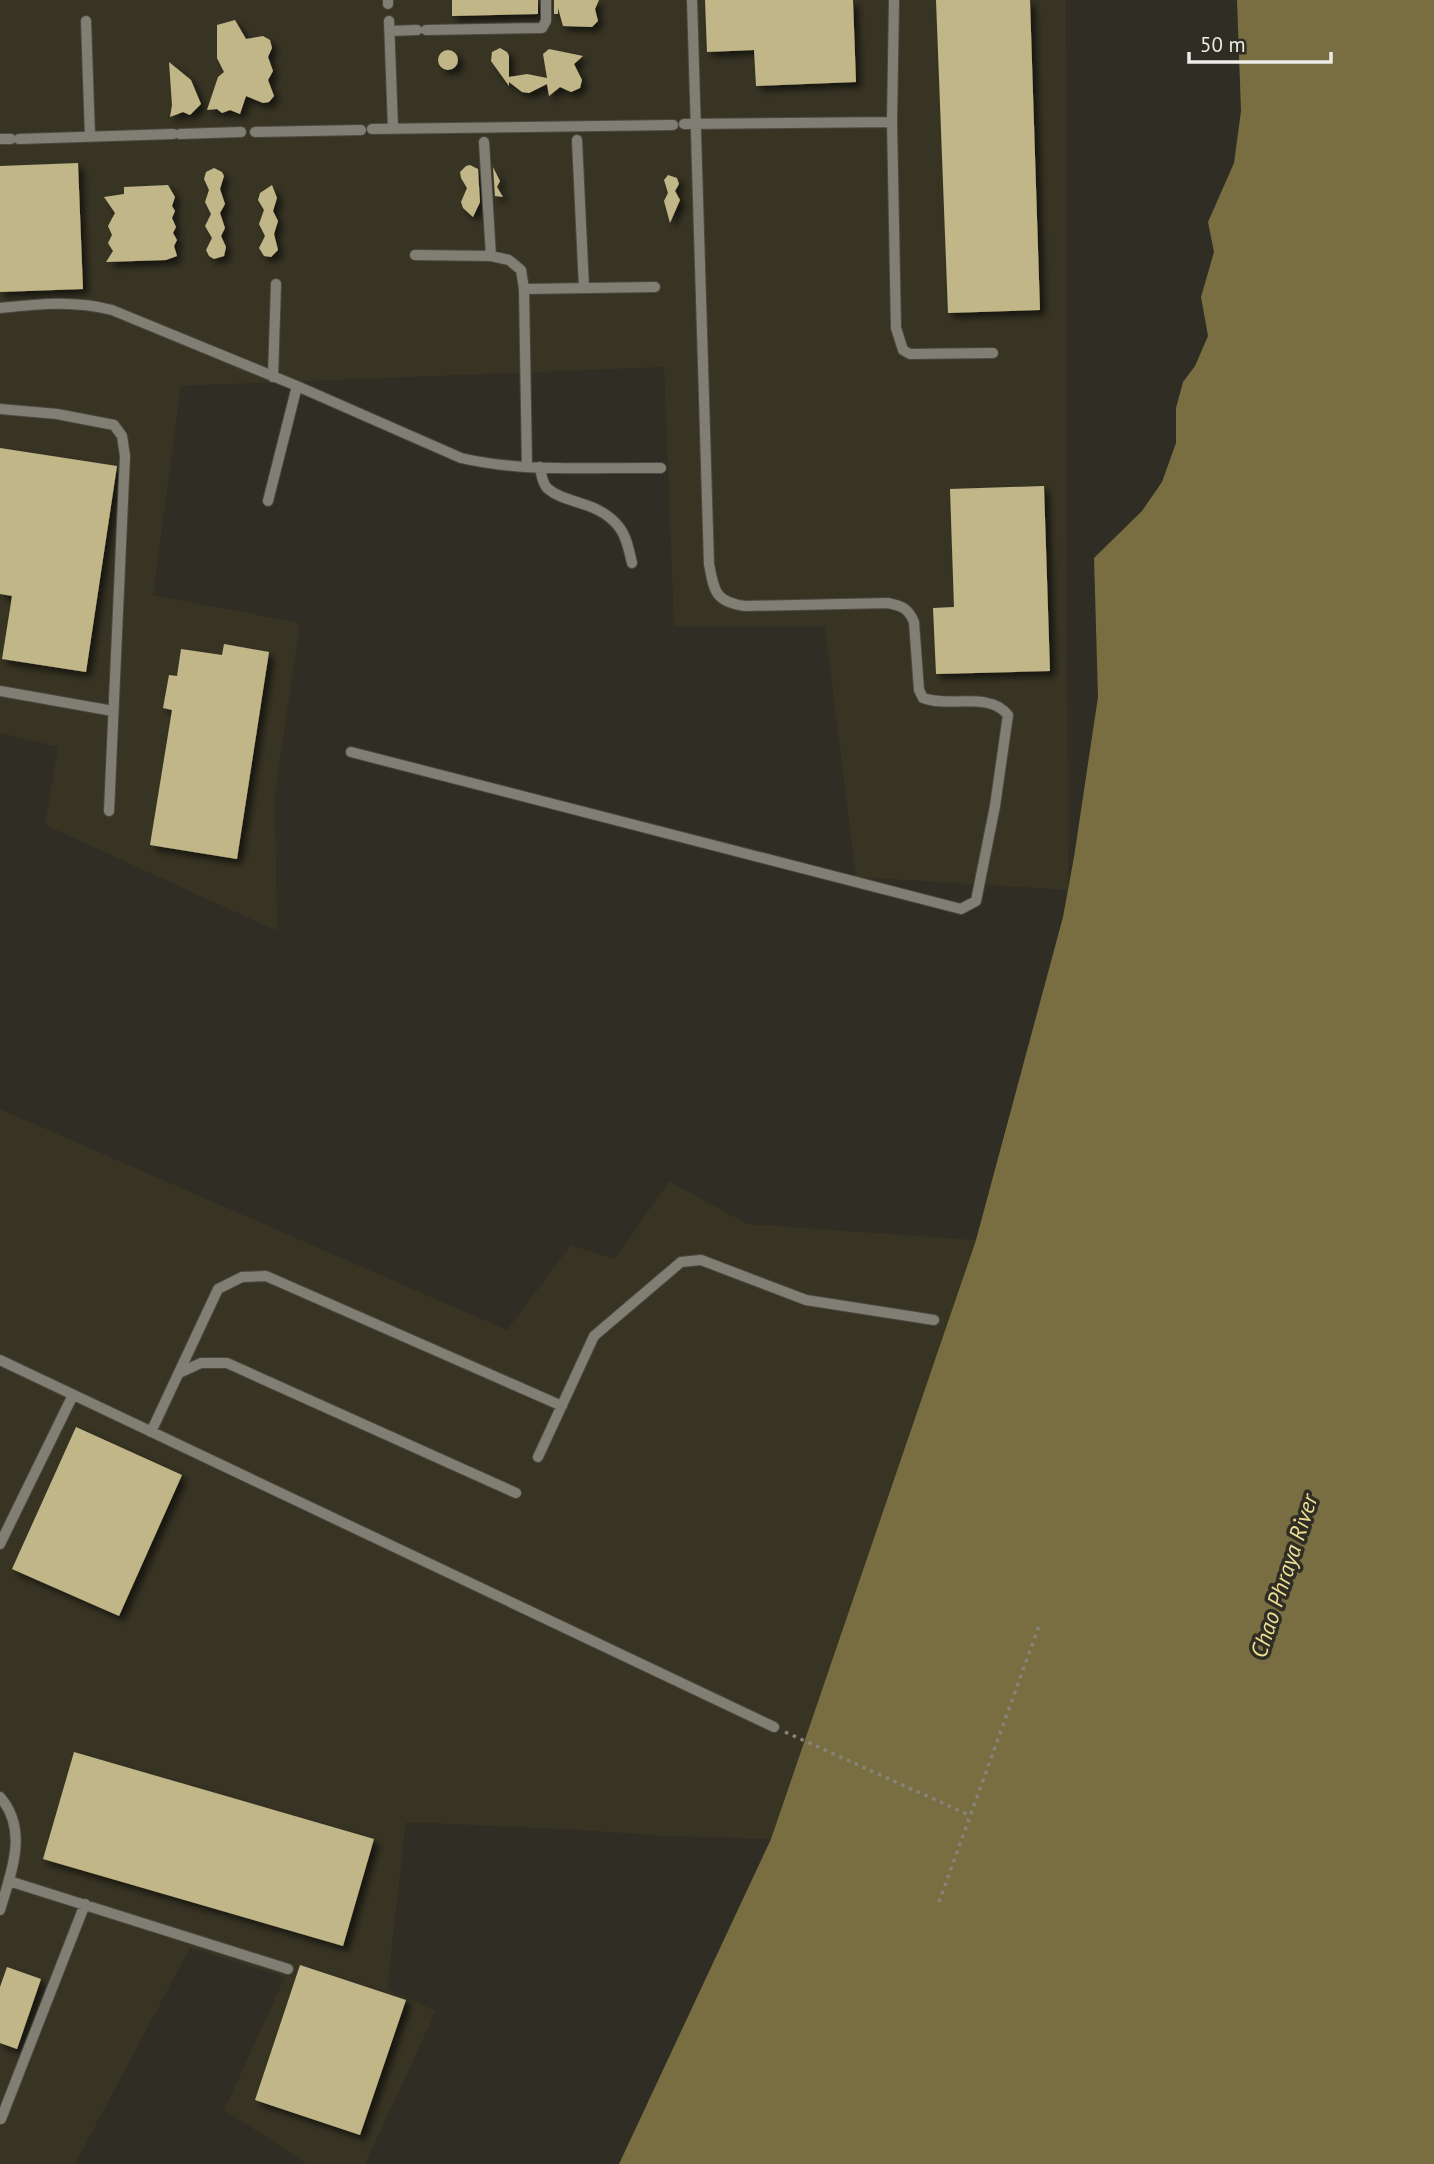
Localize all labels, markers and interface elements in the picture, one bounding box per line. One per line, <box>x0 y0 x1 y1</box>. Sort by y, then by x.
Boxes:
scale bar <box>1189 21 1331 65</box>
text: 50 m <box>1200 31 1246 58</box>
water label: Chao Phraya River <box>1243 1489 1324 1661</box>

